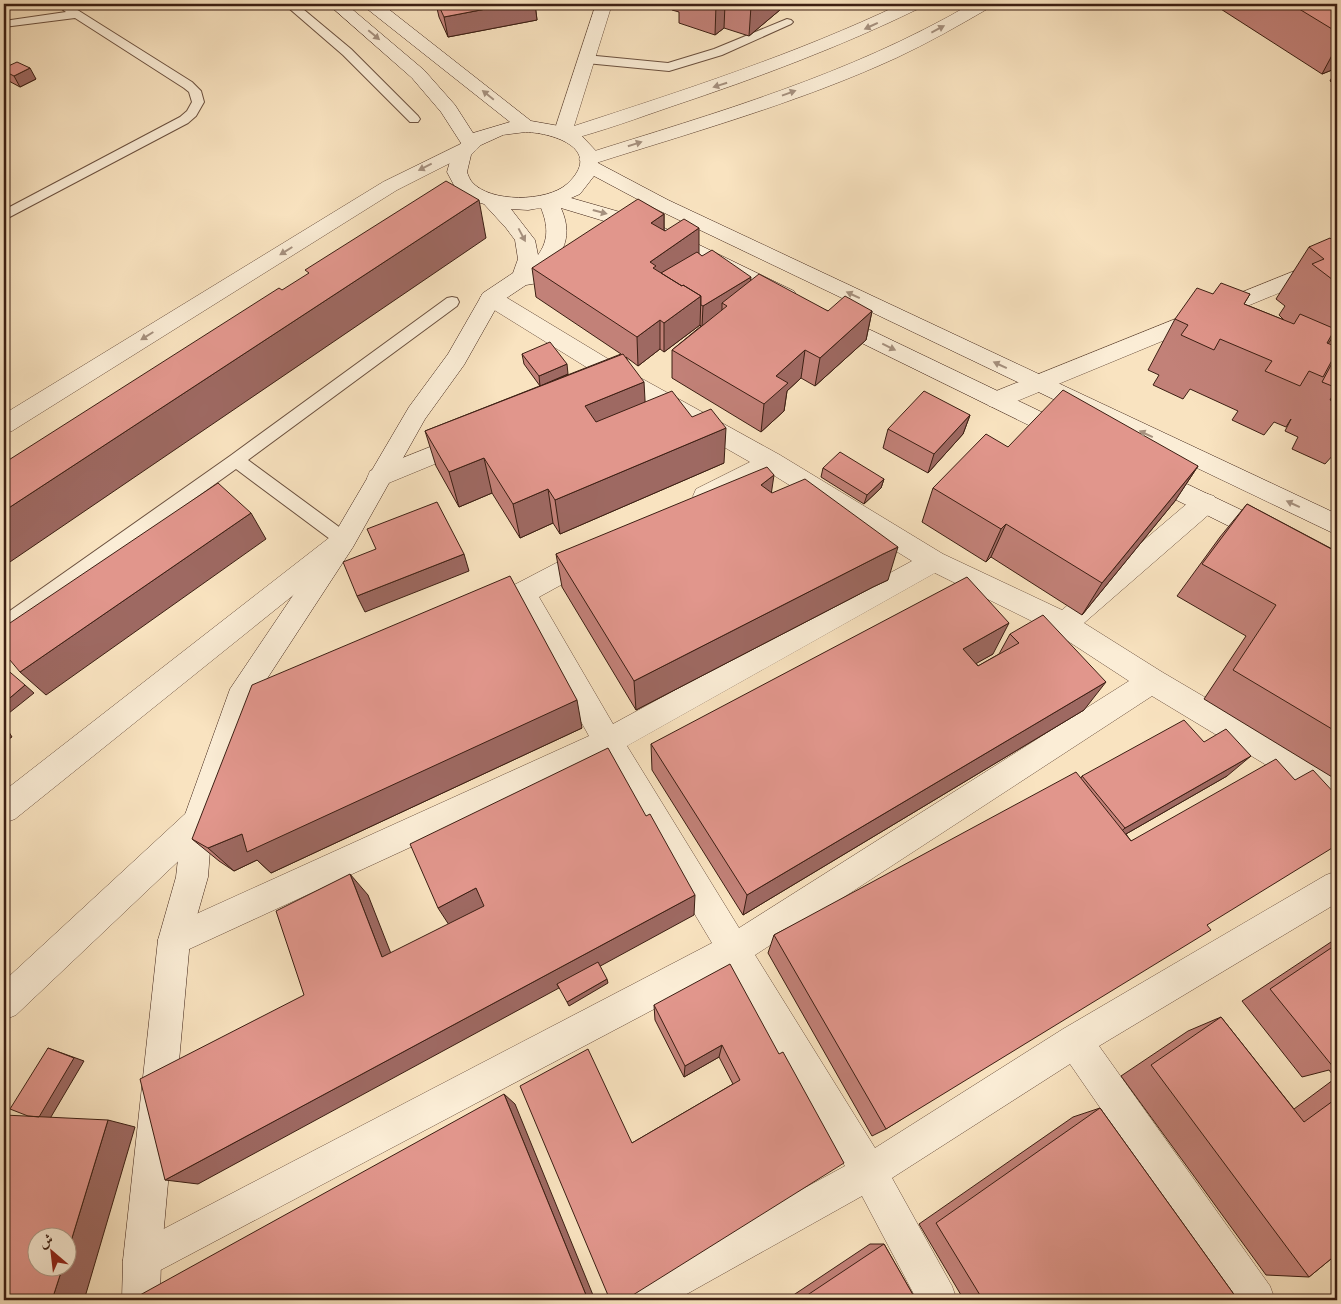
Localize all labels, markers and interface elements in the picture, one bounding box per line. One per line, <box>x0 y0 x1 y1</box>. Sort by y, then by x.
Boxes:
one-way arrow <box>864 22 878 30</box>
one-way arrow <box>931 25 946 33</box>
one-way arrow <box>367 29 380 40</box>
one-way arrow <box>712 82 727 89</box>
one-way arrow <box>482 89 495 100</box>
one-way arrow <box>782 89 797 96</box>
one-way arrow <box>628 140 643 148</box>
one-way arrow <box>417 163 432 171</box>
one-way arrow <box>592 208 607 216</box>
one-way arrow <box>518 228 526 243</box>
one-way arrow <box>279 246 292 255</box>
one-way arrow <box>846 291 860 299</box>
one-way arrow <box>141 332 154 341</box>
one-way arrow <box>882 343 896 351</box>
one-way arrow <box>992 361 1007 369</box>
one-way arrow <box>1139 430 1153 438</box>
one-way arrow <box>1286 500 1300 508</box>
north arrow <box>28 1226 78 1276</box>
text: ش <box>36 1230 57 1253</box>

